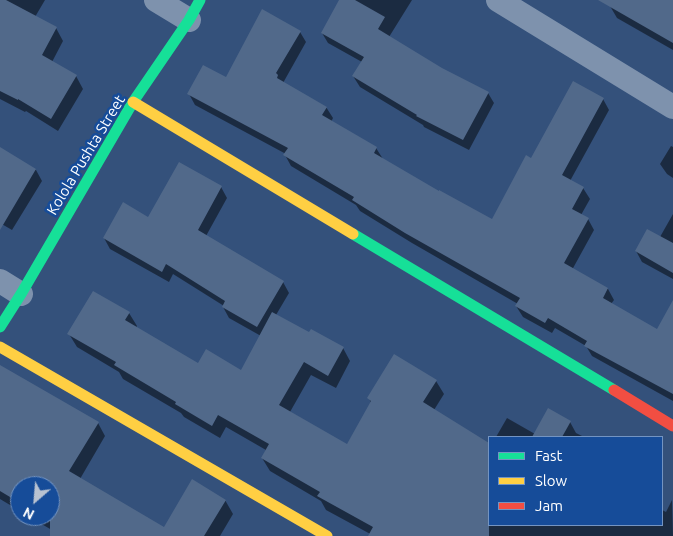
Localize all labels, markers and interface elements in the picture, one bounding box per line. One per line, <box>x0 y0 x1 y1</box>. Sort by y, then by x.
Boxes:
street label: Kolola Pushta Street <box>43 92 129 218</box>
legend <box>488 436 663 526</box>
text: Fast <box>535 447 562 464</box>
text: Slow <box>535 472 567 489</box>
north arrow <box>10 476 60 526</box>
text: Jam <box>535 497 563 514</box>
text: N <box>20 504 37 523</box>

